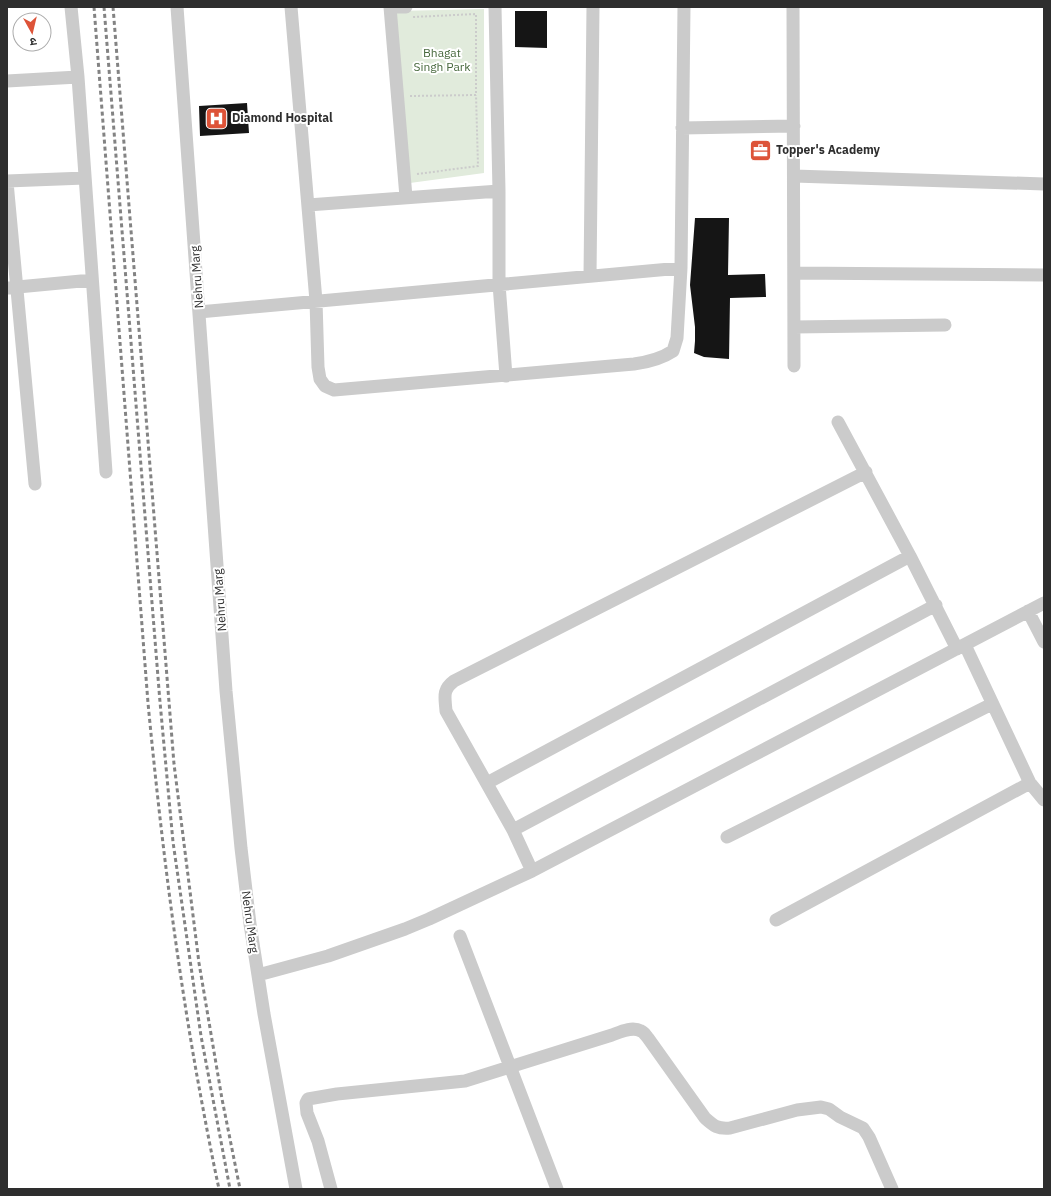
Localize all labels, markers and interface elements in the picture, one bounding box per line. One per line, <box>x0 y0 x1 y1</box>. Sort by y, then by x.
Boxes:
north arrow <box>12 12 52 52</box>
text: उ <box>29 35 38 49</box>
park label: Bhagat Singh Park <box>413 45 471 74</box>
hospital icon: Diamond Hospital <box>203 105 229 131</box>
place label: Diamond Hospital <box>232 110 333 125</box>
office icon: Topper's Academy <box>748 137 774 163</box>
place label: Topper's Academy <box>776 142 881 157</box>
street label: Nehru Marg <box>187 245 206 309</box>
street label: Nehru Marg <box>210 568 229 632</box>
street label: Nehru Marg <box>239 890 262 955</box>

